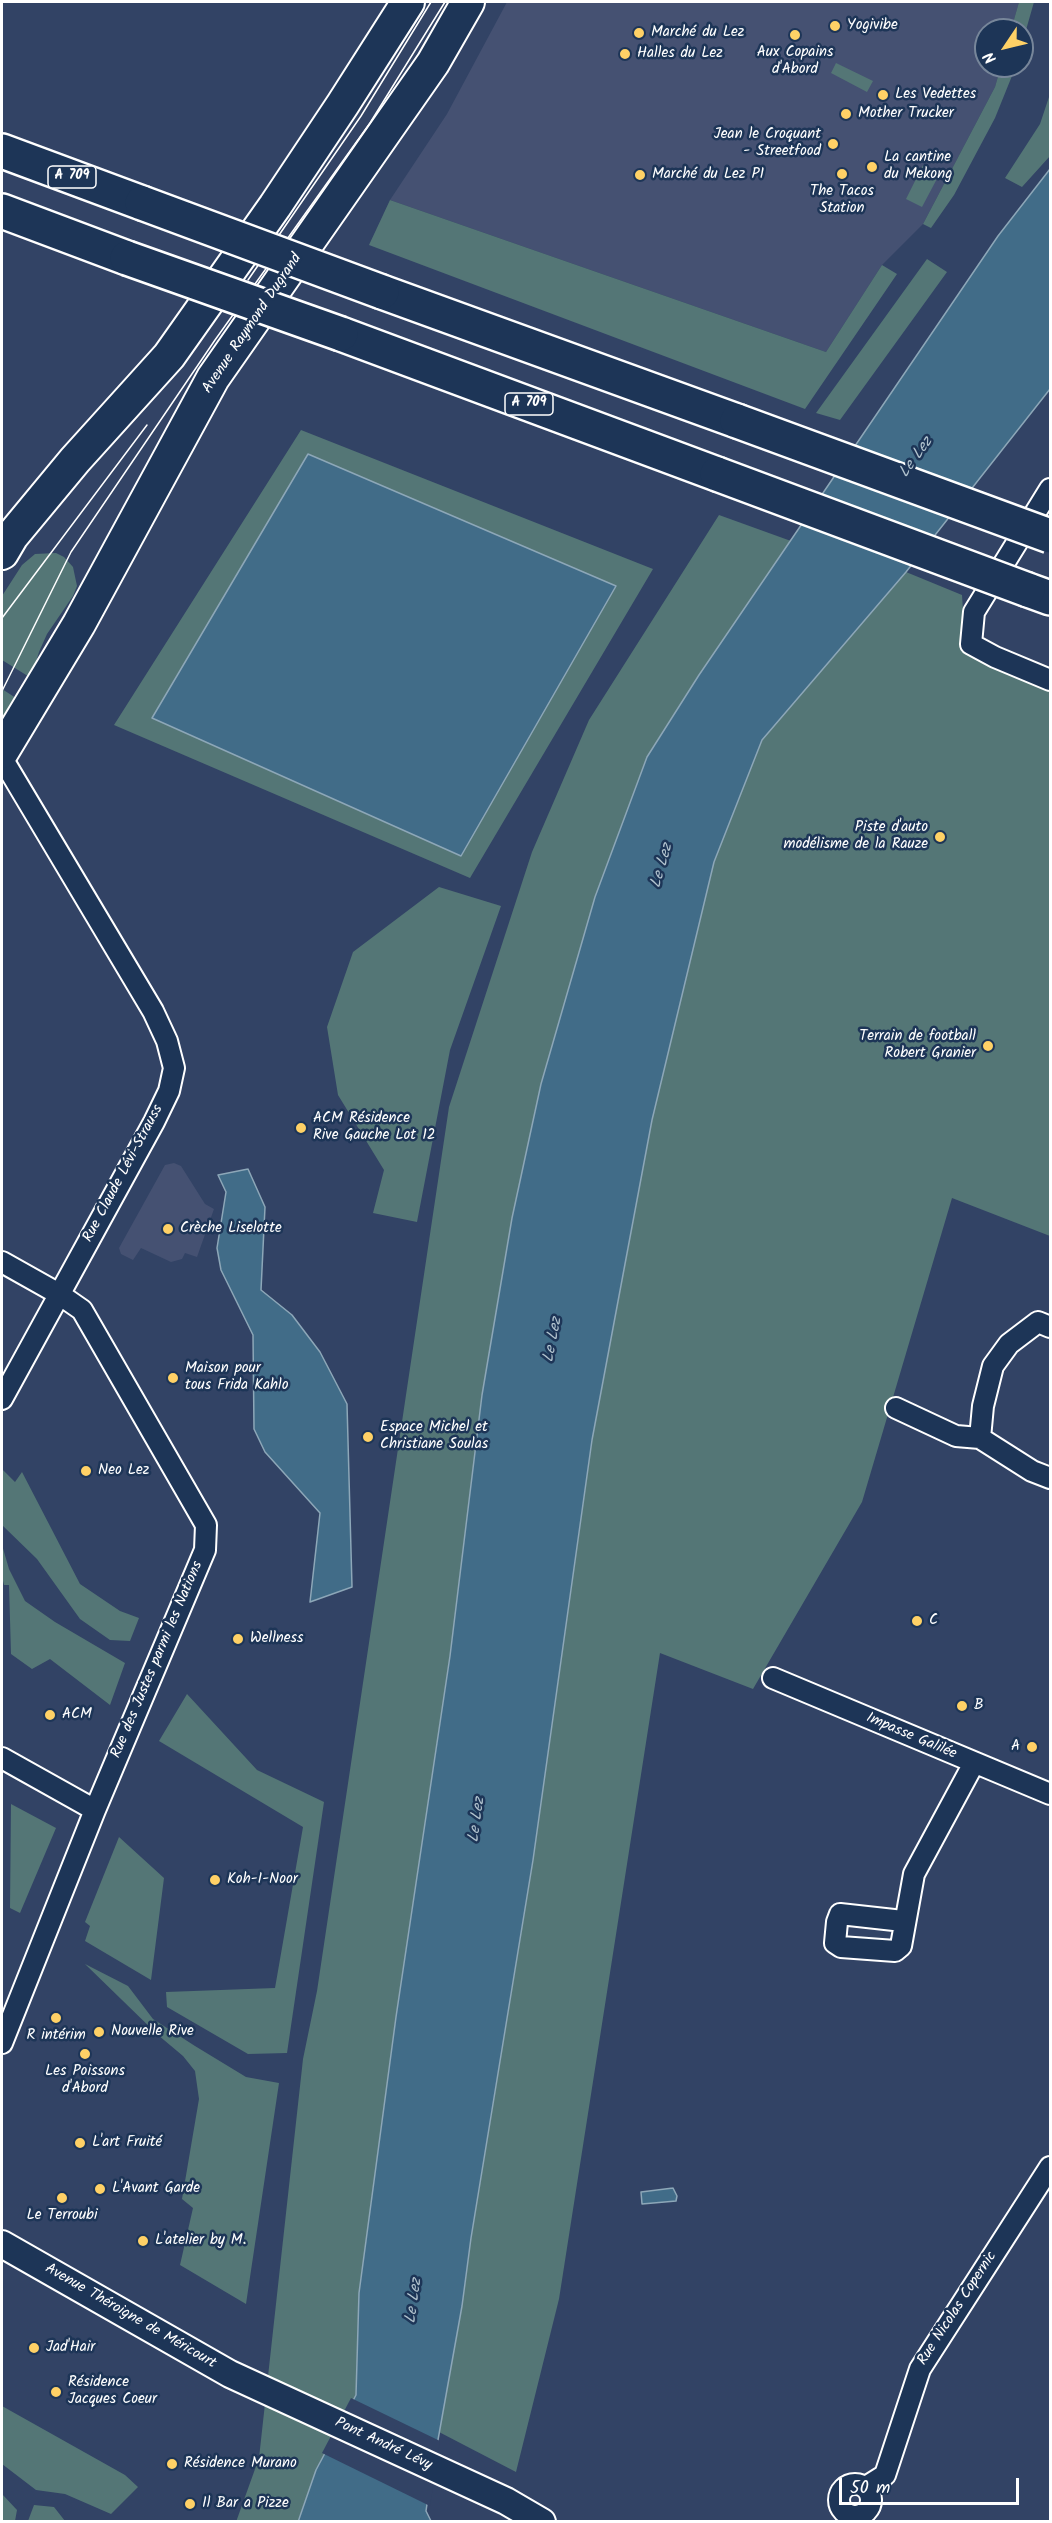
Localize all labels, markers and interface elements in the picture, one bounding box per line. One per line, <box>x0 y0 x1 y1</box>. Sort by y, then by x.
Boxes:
place label: Yogivibe <box>847 17 898 35</box>
north arrow <box>974 18 1034 78</box>
marker: Yogivibe <box>828 19 842 33</box>
place label: Marché du Lez <box>651 24 744 42</box>
marker: Marché du Lez <box>632 26 646 40</box>
marker: Aux Copains d'Abord <box>788 28 802 42</box>
place label: Aux Copains d'Abord <box>757 44 833 79</box>
place label: Halles du Lez <box>637 45 723 63</box>
text: N <box>977 46 1004 69</box>
marker: Halles du Lez <box>618 47 632 61</box>
place label: Les Vedettes <box>895 86 976 104</box>
marker: Les Vedettes <box>876 88 890 102</box>
place label: Mother Trucker <box>858 105 954 123</box>
marker: Mother Trucker <box>839 107 853 121</box>
place label: Jean le Croquant - Streetfood <box>714 126 821 161</box>
marker: Jean le Croquant - Streetfood <box>826 137 840 151</box>
place label: La cantine du Mekong <box>884 149 952 184</box>
marker: La cantine du Mekong <box>865 160 879 174</box>
road number: A 709 <box>48 166 96 188</box>
place label: Marché du Lez P1 <box>652 166 764 184</box>
marker: The Tacos Station <box>835 167 849 181</box>
marker: Marché du Lez P1 <box>633 168 647 182</box>
place label: The Tacos Station <box>810 183 874 218</box>
street label: Avenue Raymond Dugrand <box>199 251 307 397</box>
road number: A 709 <box>505 393 553 415</box>
water label: Le Lez <box>896 434 938 482</box>
place label: Piste d'auto modélisme de la Rauze <box>784 819 928 854</box>
marker: Piste d'auto modélisme de la Rauze <box>933 830 947 844</box>
water label: Le Lez <box>648 842 678 890</box>
place label: Terrain de football Robert Granier <box>859 1028 976 1063</box>
marker: Terrain de football Robert Granier <box>981 1039 995 1053</box>
street label: Rue Claude Lévi-Strauss <box>80 1102 168 1246</box>
place label: ACM Résidence Rive Gauche Lot 12 <box>313 1110 436 1145</box>
marker: ACM Résidence Rive Gauche Lot 12 <box>294 1121 308 1135</box>
place label: Crèche Liselotte <box>180 1220 282 1238</box>
marker: Crèche Liselotte <box>161 1222 175 1236</box>
water label: Le Lez <box>540 1316 568 1364</box>
place label: Maison pour tous Frida Kahlo <box>185 1360 289 1395</box>
marker: Maison pour tous Frida Kahlo <box>166 1371 180 1385</box>
place label: Espace Michel et Christiane Soulas <box>380 1419 488 1454</box>
marker: Espace Michel et Christiane Soulas <box>361 1430 375 1444</box>
place label: Neo Lez <box>98 1462 149 1480</box>
marker: Neo Lez <box>79 1464 93 1478</box>
street label: Rue des Justes parmi les Nations <box>108 1559 208 1761</box>
place label: C <box>929 1612 938 1630</box>
marker: C <box>910 1614 924 1628</box>
place label: Wellness <box>250 1630 303 1648</box>
marker: Wellness <box>231 1632 245 1646</box>
place label: B <box>974 1697 984 1715</box>
marker: B <box>955 1699 969 1713</box>
place label: ACM <box>62 1706 92 1724</box>
marker: ACM <box>43 1708 57 1722</box>
street label: Impasse Galilée <box>863 1710 959 1764</box>
place label: A <box>1011 1738 1020 1756</box>
marker: A <box>1025 1740 1039 1754</box>
water label: Le Lez <box>465 1796 491 1844</box>
place label: Koh-I-Noor <box>227 1871 298 1889</box>
marker: Koh-I-Noor <box>208 1873 222 1887</box>
marker: R intérim <box>49 2011 63 2025</box>
place label: Nouvelle Rive <box>111 2023 194 2041</box>
marker: Nouvelle Rive <box>92 2025 106 2039</box>
place label: R intérim <box>26 2027 86 2045</box>
marker: Les Poissons d'Abord <box>78 2047 92 2061</box>
place label: Les Poissons d'Abord <box>45 2063 125 2098</box>
place label: L'art Fruité <box>92 2134 162 2152</box>
marker: L'art Fruité <box>73 2136 87 2150</box>
place label: L'Avant Garde <box>112 2180 200 2198</box>
marker: L'Avant Garde <box>93 2182 107 2196</box>
marker: Le Terroubi <box>55 2191 69 2205</box>
place label: Le Terroubi <box>26 2207 98 2225</box>
place label: L'atelier by M. <box>155 2232 246 2250</box>
marker: L'atelier by M. <box>136 2234 150 2248</box>
street label: Rue Nicolas Copernic <box>915 2249 1001 2369</box>
street label: Avenue Théroigne de Méricourt <box>41 2261 219 2373</box>
water label: Le Lez <box>402 2277 428 2325</box>
place label: Jad'Hair <box>46 2339 95 2357</box>
marker: Jad'Hair <box>27 2341 41 2355</box>
place label: Résidence Jacques Coeur <box>68 2374 157 2409</box>
marker: Résidence Jacques Coeur <box>49 2385 63 2399</box>
street label: Pont André Lévy <box>332 2415 434 2475</box>
place label: Résidence Murano <box>184 2455 297 2473</box>
marker: Résidence Murano <box>165 2457 179 2471</box>
scale bar <box>842 2466 1022 2504</box>
text: 50 m <box>850 2474 890 2503</box>
place label: Il Bar a Pizze <box>202 2495 289 2513</box>
marker: Il Bar a Pizze <box>183 2497 197 2511</box>

